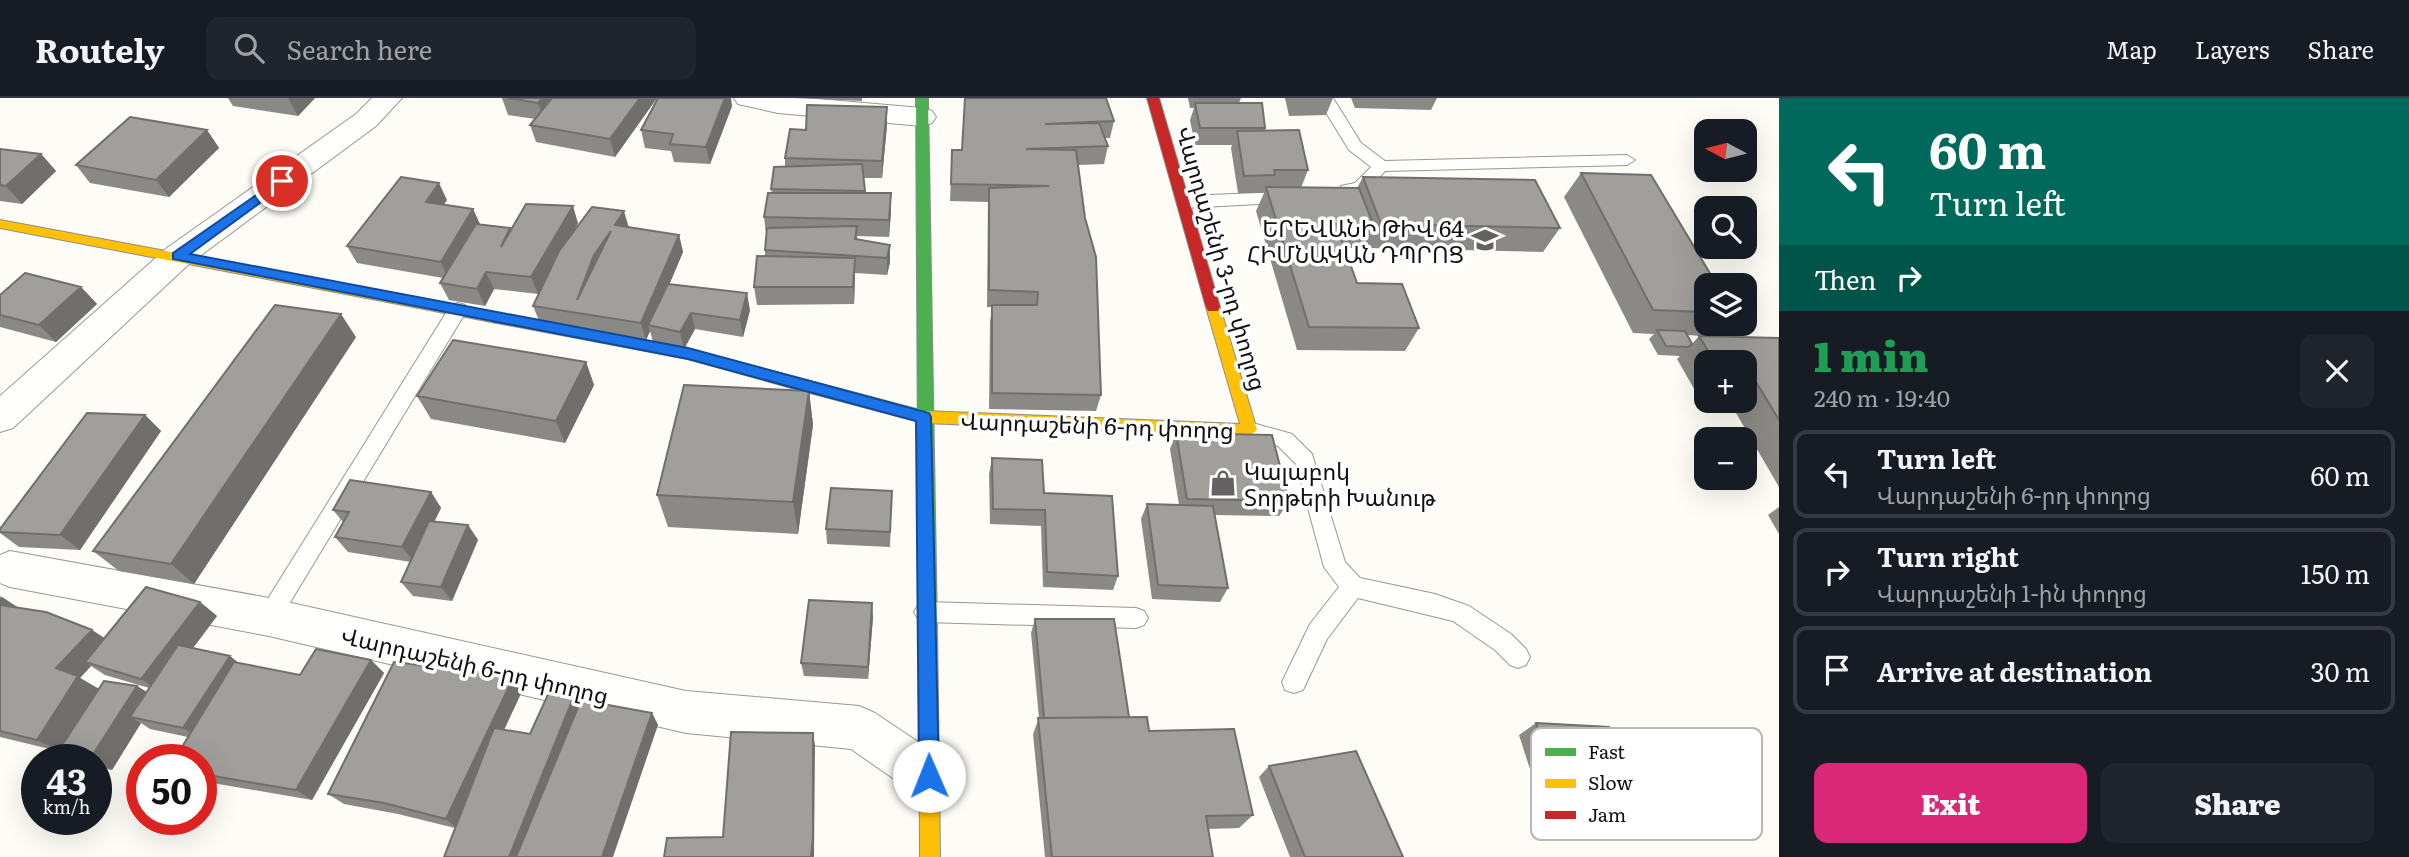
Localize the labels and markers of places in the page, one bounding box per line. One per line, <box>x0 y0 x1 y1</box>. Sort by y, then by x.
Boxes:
pin <box>252 151 312 211</box>
place label: ԵՐԵՎԱՆԻ ԹԻՎ 64 ՀԻՄՆԱԿԱՆ ԴՊՐՈՑ <box>1247 210 1464 270</box>
school or university icon: ԵՐԵՎԱՆԻ ԹԻՎ 64 ՀԻՄՆԱԿԱՆ ԴՊՐՈՑ <box>1470 225 1500 255</box>
place label: Կալաբոկ Տորթերի Խանութ <box>1244 453 1436 513</box>
shop icon: Կալաբոկ Տորթերի Խանութ <box>1208 468 1238 498</box>

